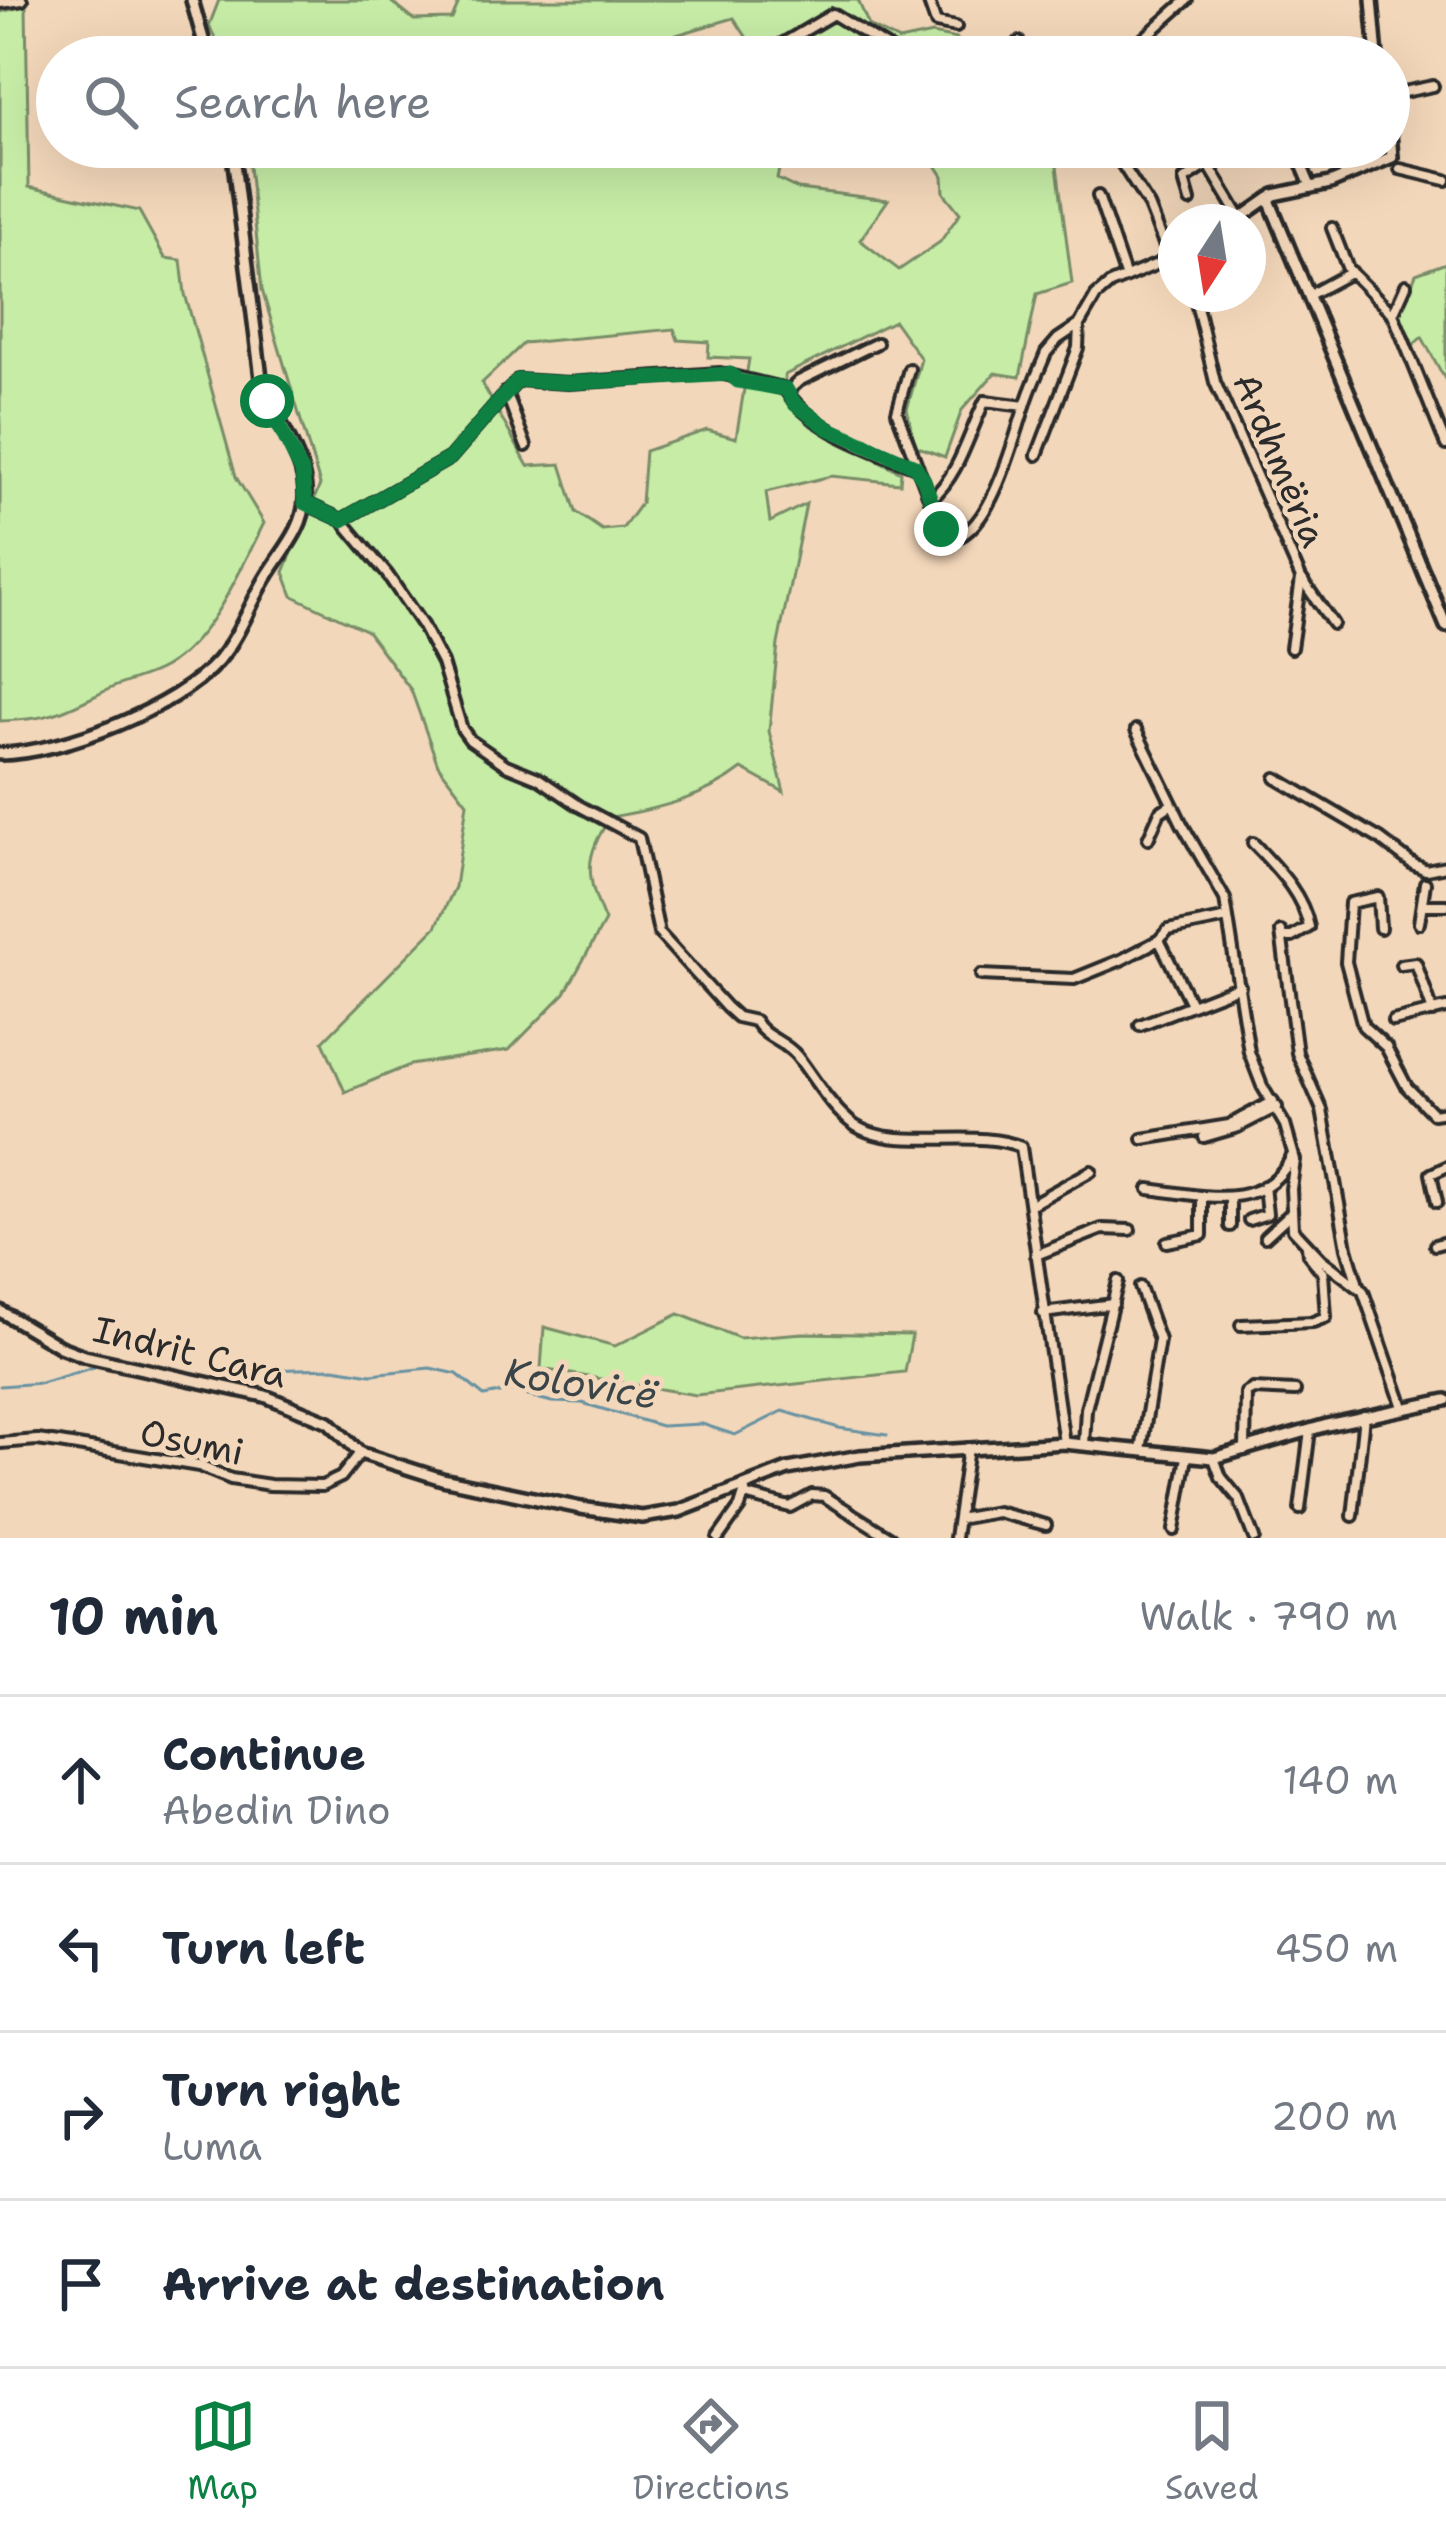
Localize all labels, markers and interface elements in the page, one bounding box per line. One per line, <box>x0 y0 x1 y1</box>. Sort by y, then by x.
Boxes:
search box <box>36 36 1410 168</box>
icon: search <box>78 69 144 135</box>
text: Search here <box>174 72 431 132</box>
north arrow <box>1158 204 1266 312</box>
street label: Ardhmëria <box>1221 366 1339 554</box>
route start <box>240 374 294 428</box>
route end <box>914 502 968 556</box>
street label: Indrit Cara <box>88 1304 292 1400</box>
water label: Kolovicë <box>501 1345 662 1421</box>
street label: Osumi <box>136 1407 248 1477</box>
text: 10 min <box>48 1582 218 1650</box>
text: Walk · 790 m <box>1139 1590 1398 1642</box>
text: Continue <box>162 1724 366 1784</box>
icon: ahead <box>48 1747 114 1813</box>
text: 140 m <box>1282 1754 1398 1806</box>
text: Abedin Dino <box>162 1784 391 1836</box>
icon: left <box>48 1915 114 1981</box>
text: Turn left <box>162 1918 365 1978</box>
text: 450 m <box>1274 1922 1398 1974</box>
text: Turn right <box>162 2060 401 2120</box>
icon: right <box>48 2083 114 2149</box>
text: 200 m <box>1271 2090 1398 2142</box>
text: Luma <box>162 2120 262 2172</box>
icon: arrive <box>48 2251 114 2317</box>
text: Arrive at destination <box>162 2254 665 2314</box>
tab: Map <box>187 2393 258 2510</box>
tab: Directions <box>633 2393 790 2510</box>
tab: Saved <box>1165 2393 1259 2510</box>

